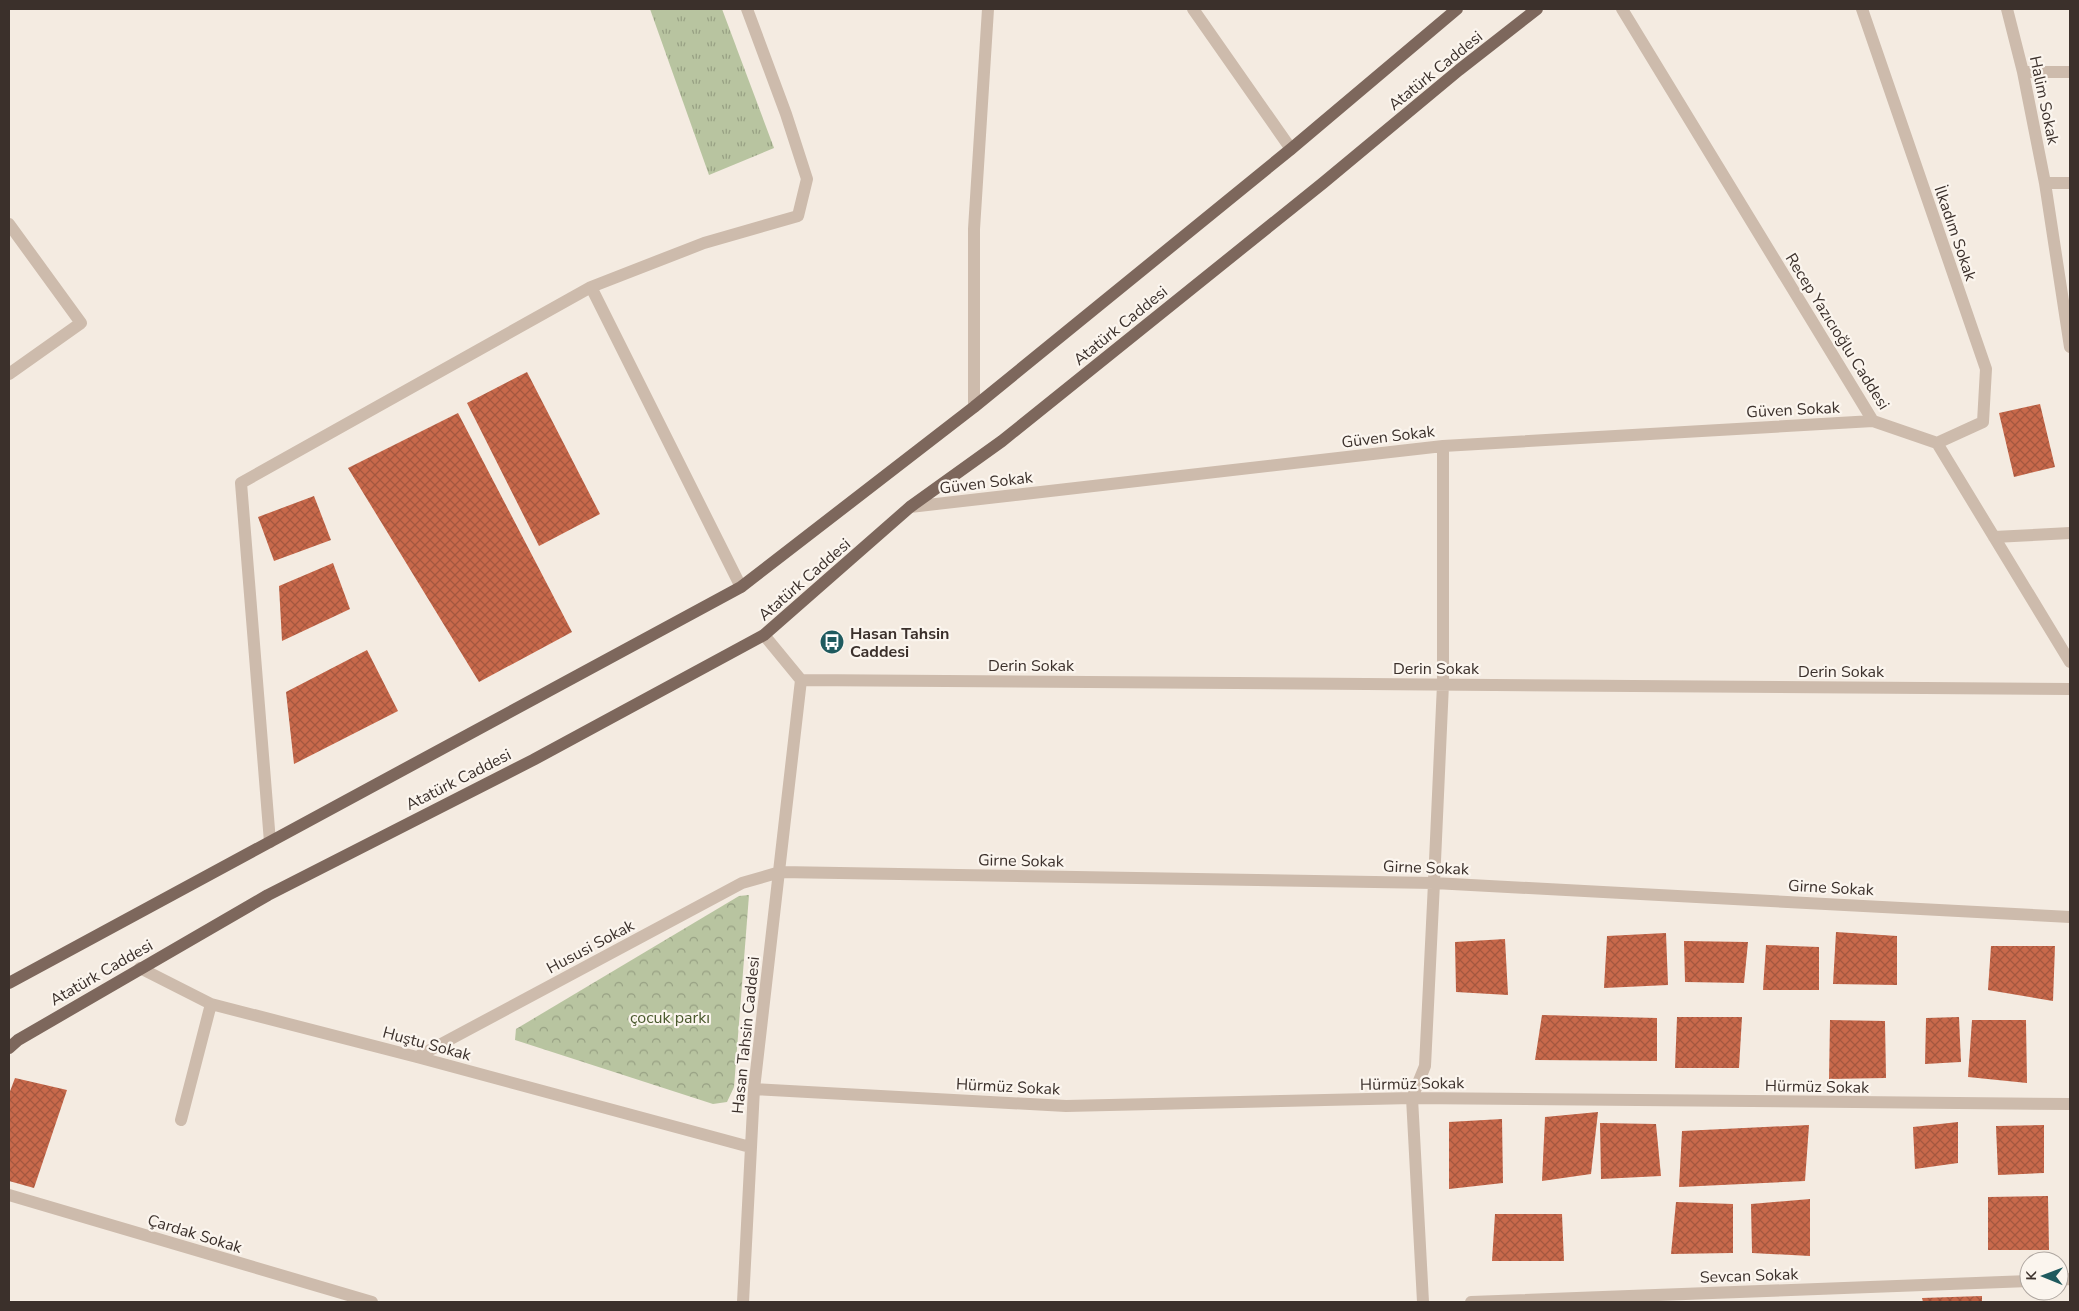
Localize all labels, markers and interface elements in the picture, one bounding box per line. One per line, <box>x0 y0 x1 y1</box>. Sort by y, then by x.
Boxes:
street label: Atatürk Caddesi <box>1384 26 1487 116</box>
street label: Halim Sokak <box>2024 54 2064 148</box>
street label: İlkadım Sokak <box>1929 183 1982 285</box>
street label: Recep Yazıcıoğlu Caddesi <box>1780 249 1894 414</box>
street label: Atatürk Caddesi <box>1069 281 1172 371</box>
street label: Güven Sokak <box>1746 397 1841 423</box>
street label: Güven Sokak <box>1340 420 1437 454</box>
street label: Güven Sokak <box>938 466 1035 500</box>
street label: Atatürk Caddesi <box>754 534 855 626</box>
place label: Hasan Tahsin Caddesi <box>850 623 949 663</box>
bus stop icon: Hasan Tahsin Caddesi <box>819 629 845 655</box>
street label: Derin Sokak <box>988 655 1075 677</box>
street label: Derin Sokak <box>1393 658 1480 680</box>
street label: Derin Sokak <box>1798 661 1885 683</box>
street label: Atatürk Caddesi <box>402 744 515 816</box>
street label: Girne Sokak <box>978 849 1065 873</box>
street label: Girne Sokak <box>1383 856 1470 881</box>
street label: Girne Sokak <box>1787 875 1875 901</box>
street label: Hususi Sokak <box>543 914 639 979</box>
street label: Atatürk Caddesi <box>46 934 157 1011</box>
street label: Hasan Tahsin Caddesi <box>727 955 765 1115</box>
park label: çocuk parkı <box>630 1007 710 1029</box>
street label: Huştu Sokak <box>380 1022 474 1067</box>
street label: Hürmüz Sokak <box>1360 1072 1465 1096</box>
street label: Hürmüz Sokak <box>955 1073 1062 1101</box>
street label: Hürmüz Sokak <box>1765 1075 1870 1099</box>
street label: Çardak Sokak <box>145 1209 246 1259</box>
north arrow <box>2019 1251 2069 1301</box>
street label: Sevcan Sokak <box>1699 1263 1800 1289</box>
text: K <box>2022 1270 2041 1281</box>

